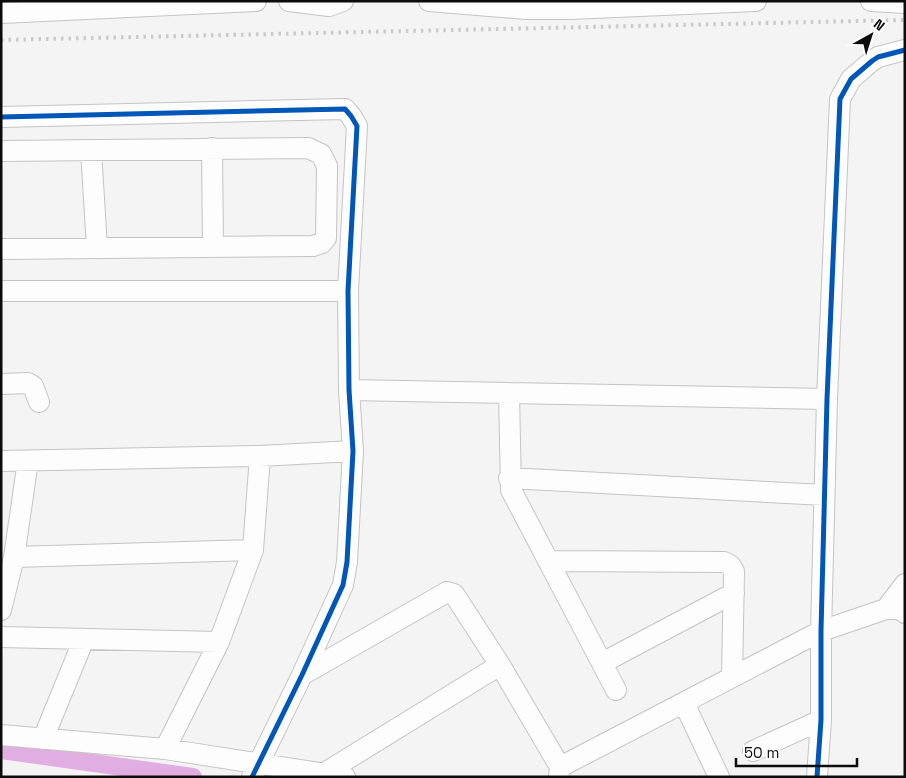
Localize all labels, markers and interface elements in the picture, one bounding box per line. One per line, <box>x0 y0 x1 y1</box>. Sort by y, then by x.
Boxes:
north arrow <box>846 10 896 60</box>
text: N <box>870 15 888 35</box>
scale bar <box>736 736 857 768</box>
text: 50 m <box>744 743 779 762</box>

